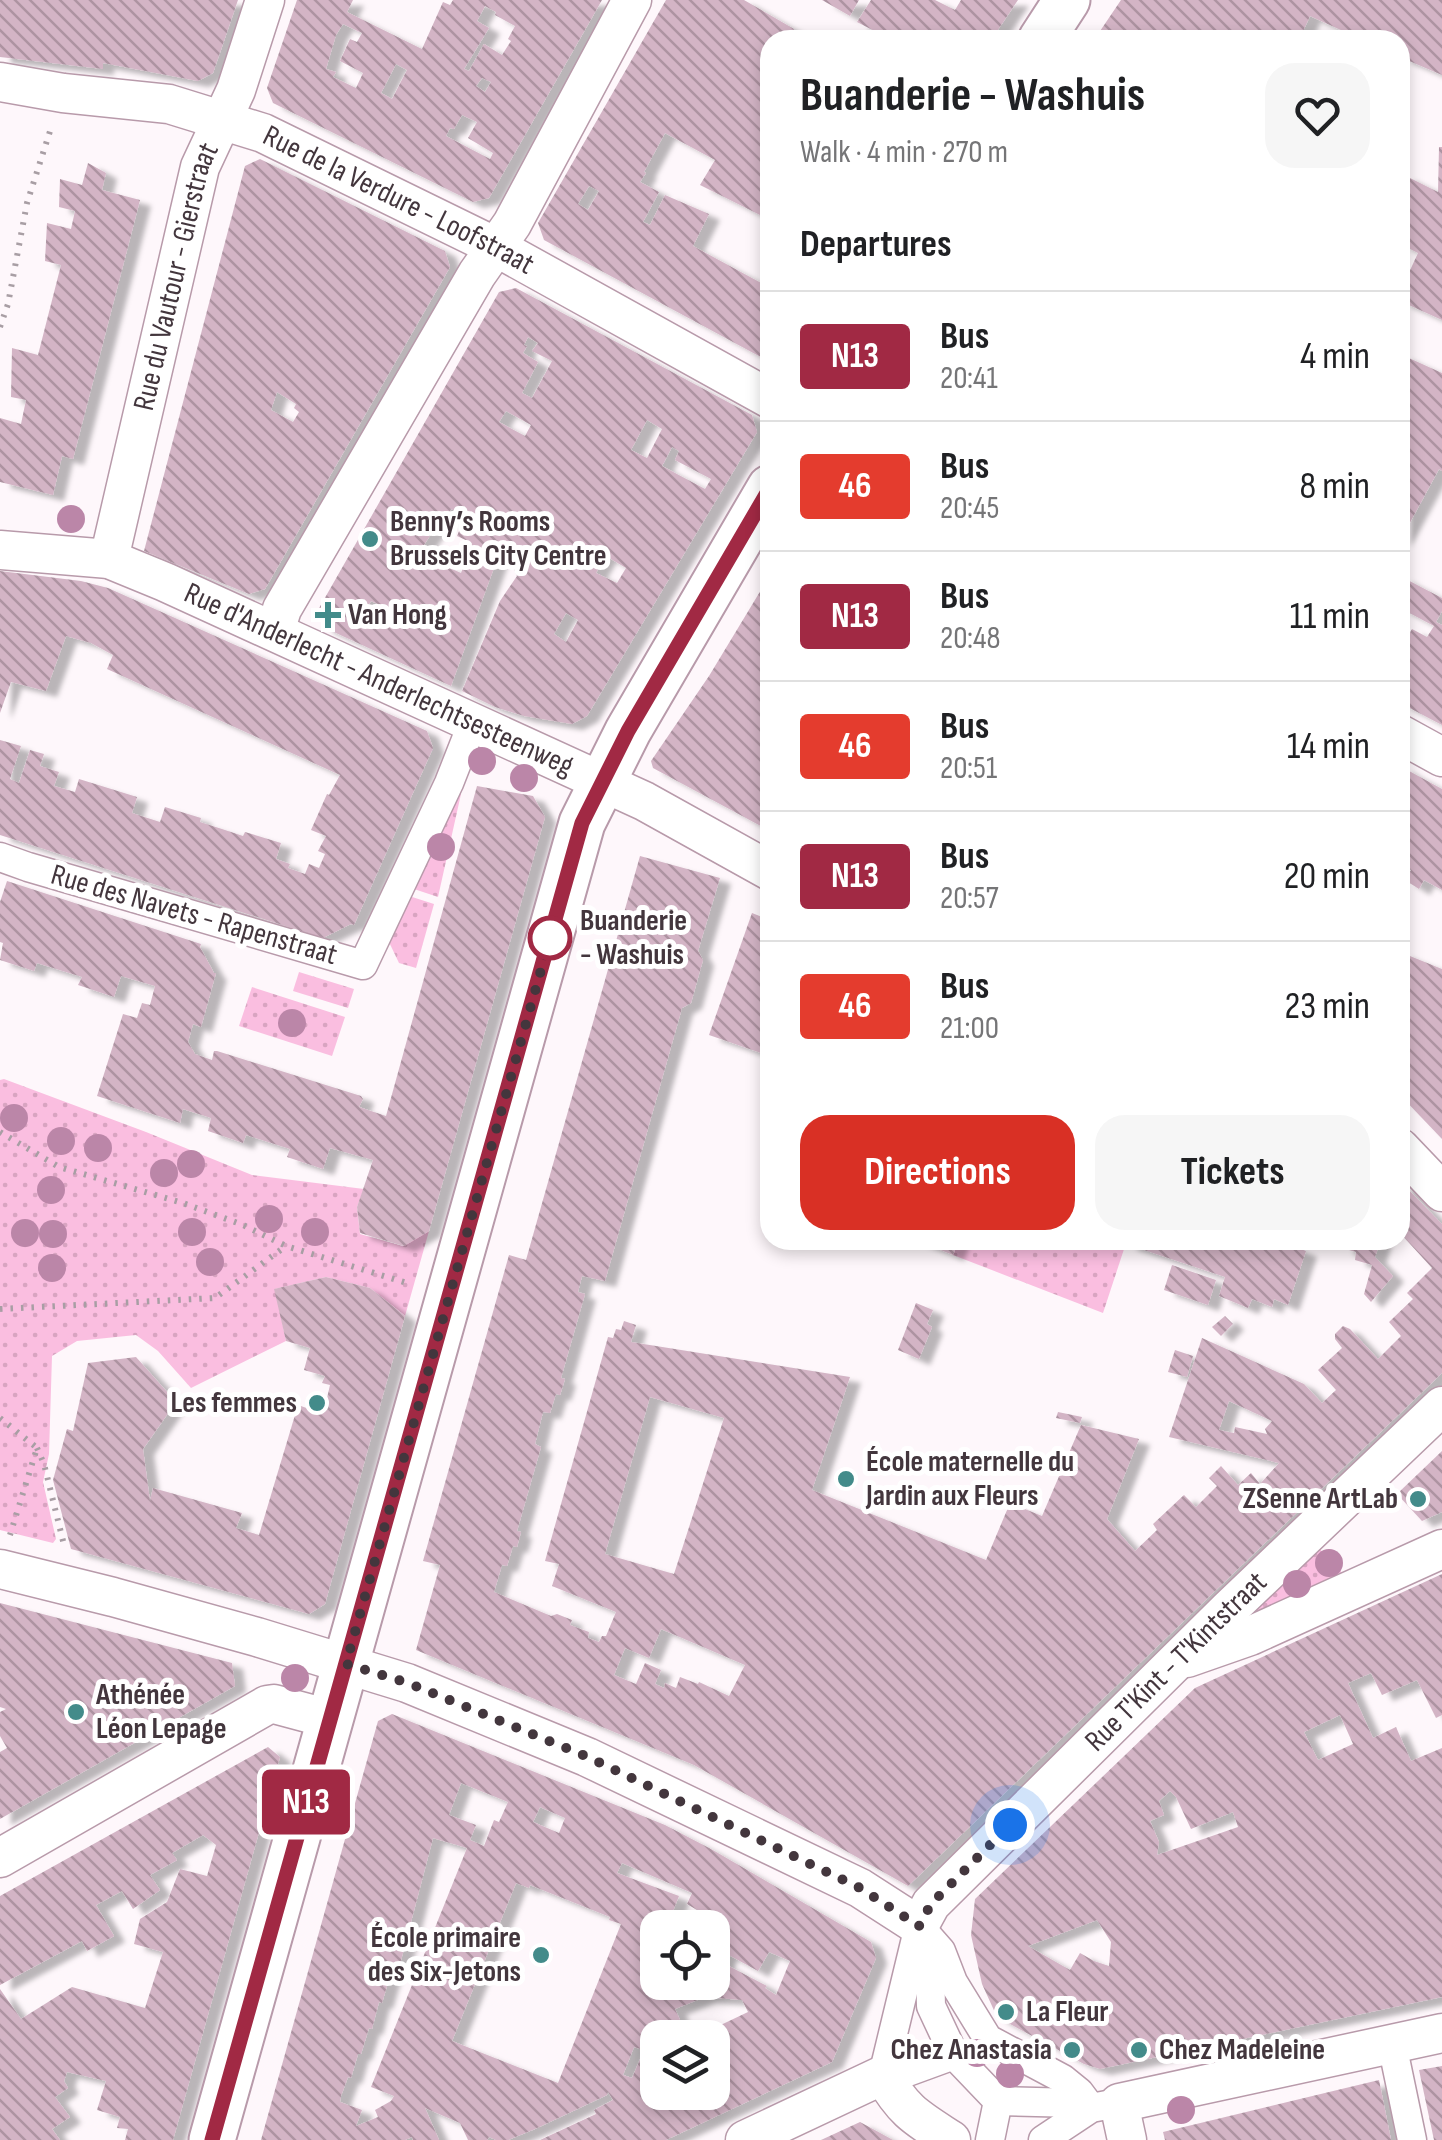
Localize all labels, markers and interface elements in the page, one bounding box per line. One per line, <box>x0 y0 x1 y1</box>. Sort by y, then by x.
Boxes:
button: heart <box>1265 63 1370 168</box>
text: Buanderie - Washuis <box>800 67 1145 124</box>
street label: Rue de la Verdure - Loofstraat <box>257 118 540 282</box>
text: Walk · 4 min · 270 m <box>800 133 1008 172</box>
street label: Rue du Vautour - Gierstraat <box>126 137 227 414</box>
text: Departures <box>800 222 952 267</box>
text: Bus <box>940 314 989 359</box>
text: 4 min <box>1300 334 1370 379</box>
text: N13 <box>831 335 879 378</box>
text: 20:41 <box>940 359 998 398</box>
text: Bus <box>940 444 989 489</box>
text: 8 min <box>1300 464 1370 509</box>
text: 46 <box>839 465 871 508</box>
text: 20:45 <box>940 489 999 528</box>
place label: Benny’s Rooms Brussels City Centre <box>390 504 607 574</box>
marker: Benny’s Rooms Brussels City Centre <box>359 528 381 550</box>
text: Bus <box>940 574 989 619</box>
street label: Rue d'Anderlecht - Anderlechtsesteenweg <box>179 575 579 784</box>
text: 11 min <box>1290 594 1370 639</box>
text: N13 <box>831 595 879 638</box>
place label: Van Hong <box>348 597 447 633</box>
marker: Van Hong <box>317 604 339 626</box>
text: 20:48 <box>940 619 1001 658</box>
text: Bus <box>940 704 989 749</box>
text: 14 min <box>1287 724 1370 769</box>
text: 46 <box>839 725 871 768</box>
text: 20:51 <box>940 749 997 788</box>
text: Bus <box>940 834 989 879</box>
text: 20 min <box>1284 854 1370 899</box>
text: N13 <box>831 855 879 898</box>
street label: Rue des Navets - Rapenstraat <box>47 857 341 973</box>
text: 20:57 <box>940 879 999 918</box>
place label: Buanderie - Washuis <box>580 903 687 973</box>
marker: Buanderie - Washuis <box>529 917 571 959</box>
text: Bus <box>940 964 989 1009</box>
text: 23 min <box>1285 984 1370 1029</box>
text: 46 <box>839 985 871 1028</box>
text: 21:00 <box>940 1009 999 1048</box>
button: Directions <box>800 1115 1075 1230</box>
button: Tickets <box>1095 1115 1370 1230</box>
place label: Les femmes <box>171 1385 297 1421</box>
marker: Les femmes <box>306 1392 328 1414</box>
place label: École maternelle du Jardin aux Fleurs <box>865 1444 1074 1514</box>
marker: École maternelle du Jardin aux Fleurs <box>835 1468 857 1490</box>
place label: ZSenne ArtLab <box>1243 1481 1398 1517</box>
marker: ZSenne ArtLab <box>1407 1488 1429 1510</box>
street label: Rue T'Kint - T'Kintstraat <box>1078 1564 1274 1759</box>
place label: Athénée Léon Lepage <box>95 1677 227 1747</box>
marker: Athénée Léon Lepage <box>65 1701 87 1723</box>
line badge: N13 <box>248 1770 364 1834</box>
text: N13 <box>282 1781 330 1824</box>
your location <box>985 1800 1035 1850</box>
map controls <box>640 1910 730 2110</box>
button: locate <box>640 1910 730 2000</box>
place label: École primaire des Six-Jetons <box>368 1920 521 1990</box>
marker: École primaire des Six-Jetons <box>530 1944 552 1966</box>
place label: La Fleur <box>1026 1994 1109 2030</box>
marker: La Fleur <box>995 2001 1017 2023</box>
button: layers <box>640 2020 730 2110</box>
place label: Chez Anastasia <box>890 2032 1052 2068</box>
place label: Chez Madeleine <box>1159 2032 1325 2068</box>
marker: Chez Anastasia <box>1061 2039 1083 2061</box>
marker: Chez Madeleine <box>1128 2039 1150 2061</box>

